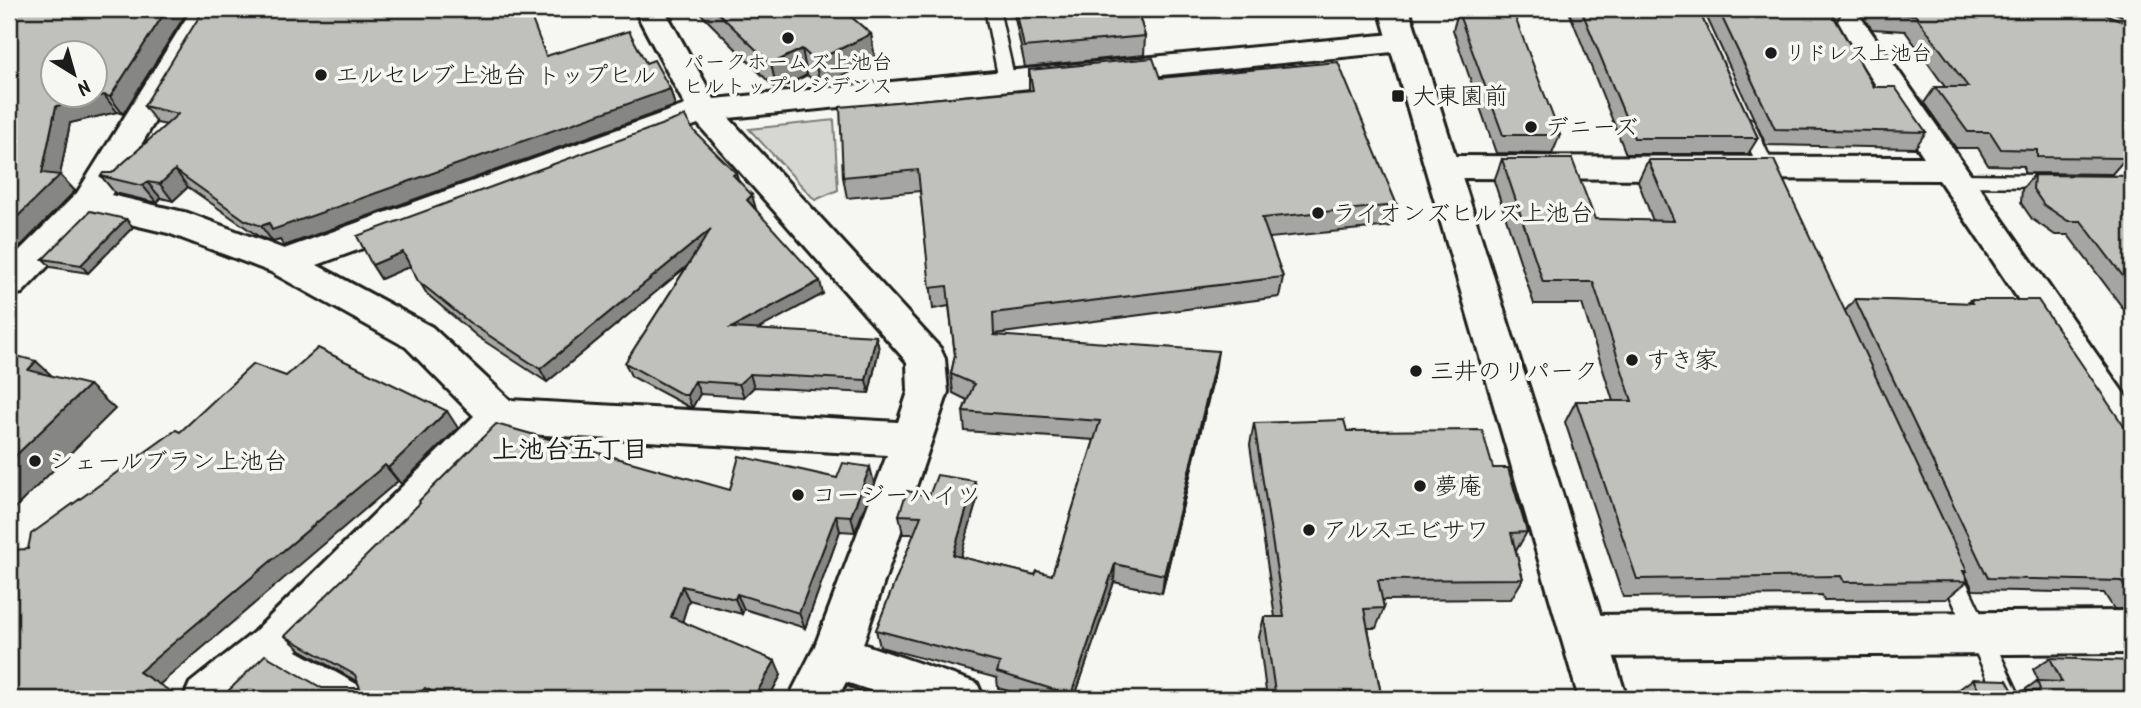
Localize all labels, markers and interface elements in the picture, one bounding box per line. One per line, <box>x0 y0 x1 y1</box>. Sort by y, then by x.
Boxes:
marker: パークホームズ上池台 ヒルトップレジデンス <box>780 30 796 46</box>
north arrow <box>38 38 108 108</box>
place label: リドレス上池台 <box>1785 38 1932 71</box>
marker: リドレス上池台 <box>1763 45 1779 61</box>
place label: パークホームズ上池台 ヒルトップレジデンス <box>683 47 893 104</box>
place label: エルセレブ上池台 トップヒル <box>335 57 656 96</box>
marker: エルセレブ上池台 トップヒル <box>313 67 329 83</box>
text: N <box>69 70 97 102</box>
place label: 大東園前 <box>1412 78 1508 117</box>
marker: 大東園前 <box>1390 88 1406 104</box>
place label: デニーズ <box>1545 109 1638 148</box>
marker: デニーズ <box>1523 119 1539 135</box>
place label: ライオンズヒルズ上池台 <box>1332 195 1594 234</box>
marker: ライオンズヒルズ上池台 <box>1310 205 1326 221</box>
place label: すき家 <box>1646 342 1718 381</box>
marker: すき家 <box>1624 352 1640 368</box>
place label: 三井のリパーク <box>1430 353 1598 392</box>
marker: 三井のリパーク <box>1408 363 1424 379</box>
district label: 上池台五丁目 <box>492 430 648 472</box>
place label: シェールブラン上池台 <box>49 443 288 482</box>
marker: シェールブラン上池台 <box>27 453 43 469</box>
place label: 夢庵 <box>1434 468 1482 507</box>
place label: コージーハイツ <box>812 477 980 516</box>
marker: 夢庵 <box>1412 478 1428 494</box>
marker: コージーハイツ <box>790 487 806 503</box>
place label: アルスエビサワ <box>1323 512 1490 551</box>
marker: アルスエビサワ <box>1301 522 1317 538</box>

